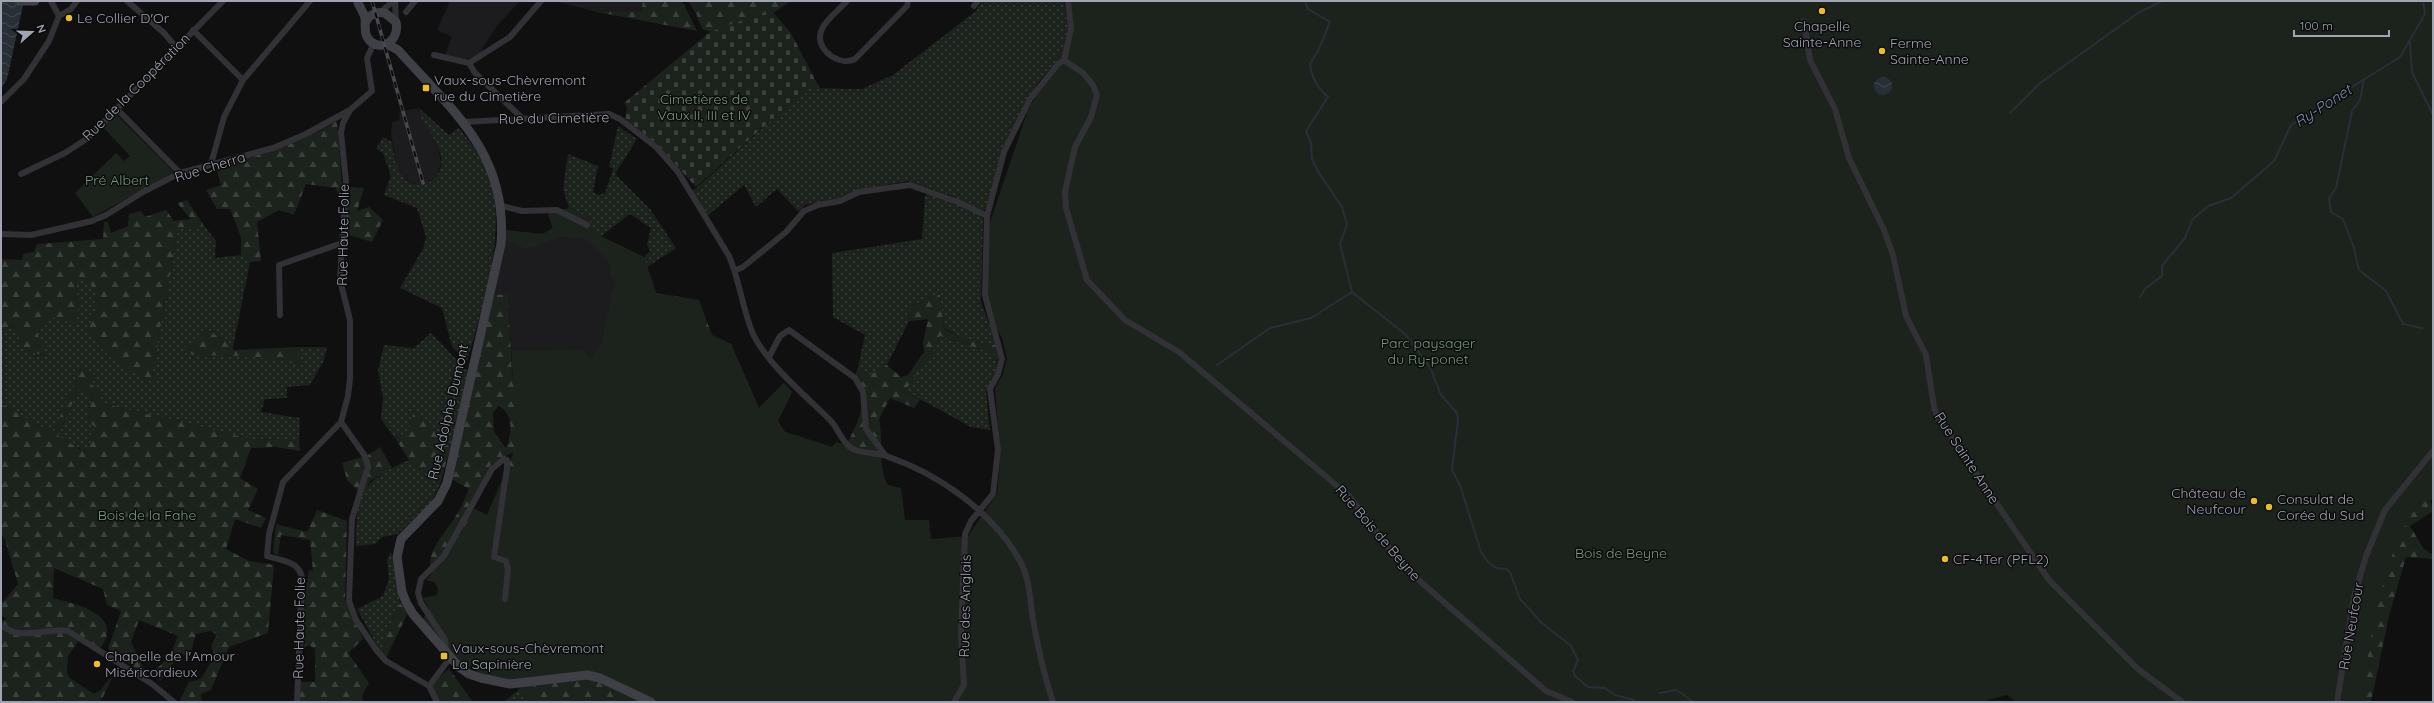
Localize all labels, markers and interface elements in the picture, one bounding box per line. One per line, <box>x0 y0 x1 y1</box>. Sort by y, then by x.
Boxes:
marker: Chapelle Sainte-Anne <box>1817 6 1827 16</box>
place label: Le Collier D'Or <box>77 9 170 27</box>
north arrow <box>12 12 52 52</box>
scale bar <box>2294 12 2389 38</box>
marker: Le Collier D'Or <box>64 13 74 23</box>
place label: Chapelle Sainte-Anne <box>1783 17 1861 51</box>
text: 100 m <box>2300 18 2333 33</box>
text: N <box>33 22 49 35</box>
street label: Rue de la Coopération <box>78 29 194 145</box>
place label: Ferme Sainte-Anne <box>1890 34 1969 68</box>
marker: Ferme Sainte-Anne <box>1877 46 1887 56</box>
place label: Vaux-sous-Chèvremont rue du Cimetière <box>434 71 586 105</box>
water label: Ry-Ponet <box>2290 79 2357 131</box>
marker: Vaux-sous-Chèvremont rue du Cimetière <box>421 83 431 93</box>
park label: Cimetières de Vaux II, III et IV <box>657 90 751 124</box>
street label: Rue du Cimetière <box>498 108 610 128</box>
street label: Rue Cherra <box>172 148 248 186</box>
park label: Pré Albert <box>85 171 149 189</box>
street label: Rue Haute Folie <box>333 184 353 286</box>
park label: Parc paysager du Ry-ponet <box>1381 334 1476 368</box>
street label: Rue Adolphe Dumont <box>424 342 472 481</box>
street label: Rue Sainte Anne <box>1931 409 2003 507</box>
street label: Rue Bois de Beyne <box>1332 481 1425 585</box>
place label: Château de Neufcour <box>2171 484 2247 518</box>
place label: Consulat de Corée du Sud <box>2277 490 2364 524</box>
marker: Château de Neufcour <box>2249 496 2259 506</box>
marker: Consulat de Corée du Sud <box>2264 502 2274 512</box>
park label: Bois de la Fahe <box>98 506 196 524</box>
park label: Bois de Beyne <box>1575 544 1667 562</box>
place label: CF-4Ter (PFL2) <box>1953 550 2049 568</box>
street label: Rue des Anglais <box>955 554 975 658</box>
marker: CF-4Ter (PFL2) <box>1940 554 1950 564</box>
street label: Rue Haute Folie <box>289 577 309 679</box>
street label: Rue Neufcour <box>2334 580 2368 671</box>
place label: Vaux-sous-Chèvremont La Sapinière <box>452 639 604 673</box>
place label: Chapelle de l'Amour Miséricordieux <box>105 647 235 681</box>
marker: Vaux-sous-Chèvremont La Sapinière <box>439 651 449 661</box>
marker: Chapelle de l'Amour Miséricordieux <box>92 659 102 669</box>

